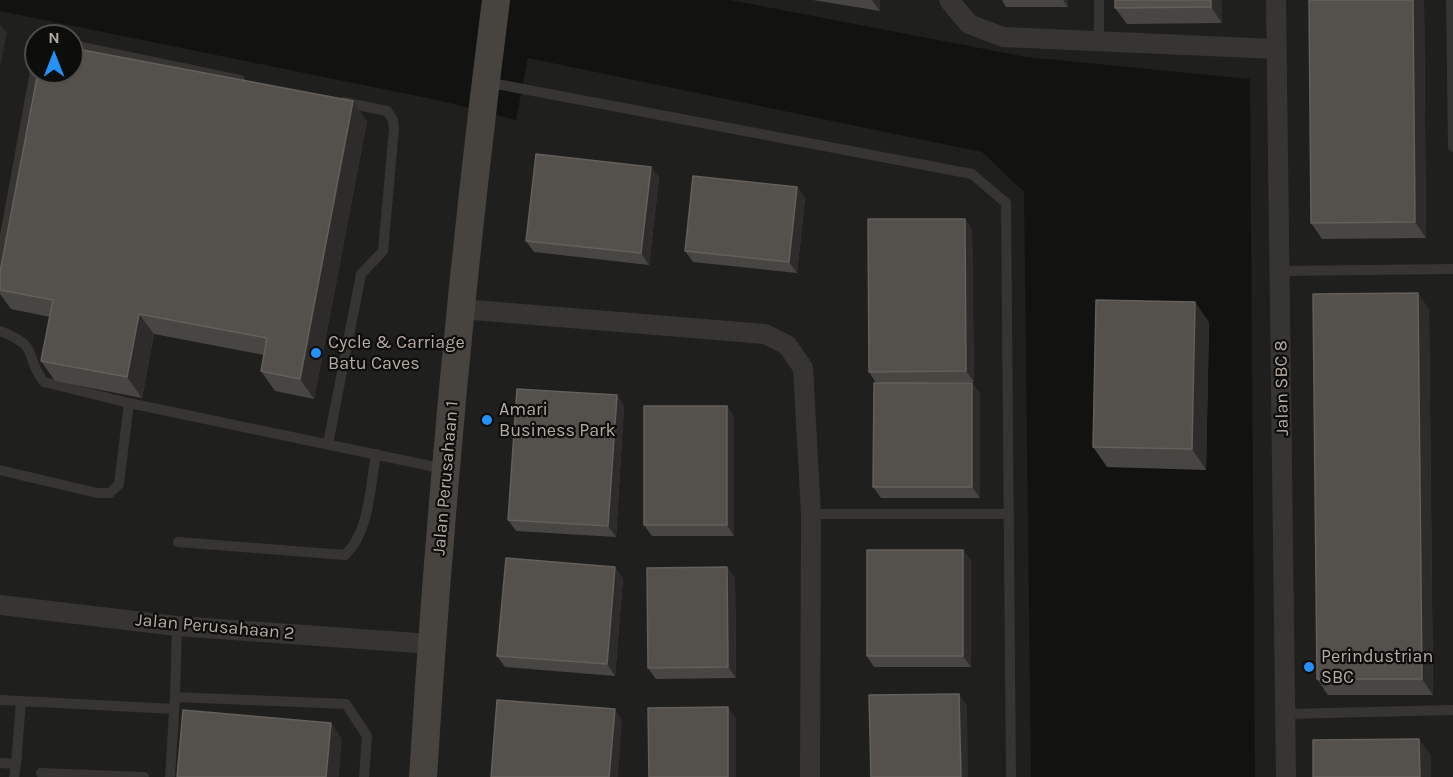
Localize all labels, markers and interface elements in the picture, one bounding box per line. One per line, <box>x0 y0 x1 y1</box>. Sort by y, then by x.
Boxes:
north arrow <box>24 24 84 84</box>
text: N <box>48 28 60 47</box>
place label: Cycle & Carriage Batu Caves <box>328 332 465 374</box>
street label: Jalan SBC 8 <box>1270 340 1294 436</box>
marker: Cycle & Carriage Batu Caves <box>309 346 323 360</box>
place label: Amari Business Park <box>499 399 616 442</box>
street label: Jalan Perusahaan 1 <box>428 400 464 556</box>
marker: Amari Business Park <box>480 413 494 427</box>
street label: Jalan Perusahaan 2 <box>135 609 295 645</box>
place label: Perindustrian SBC <box>1321 646 1433 688</box>
marker: Perindustrian SBC <box>1302 660 1316 674</box>

